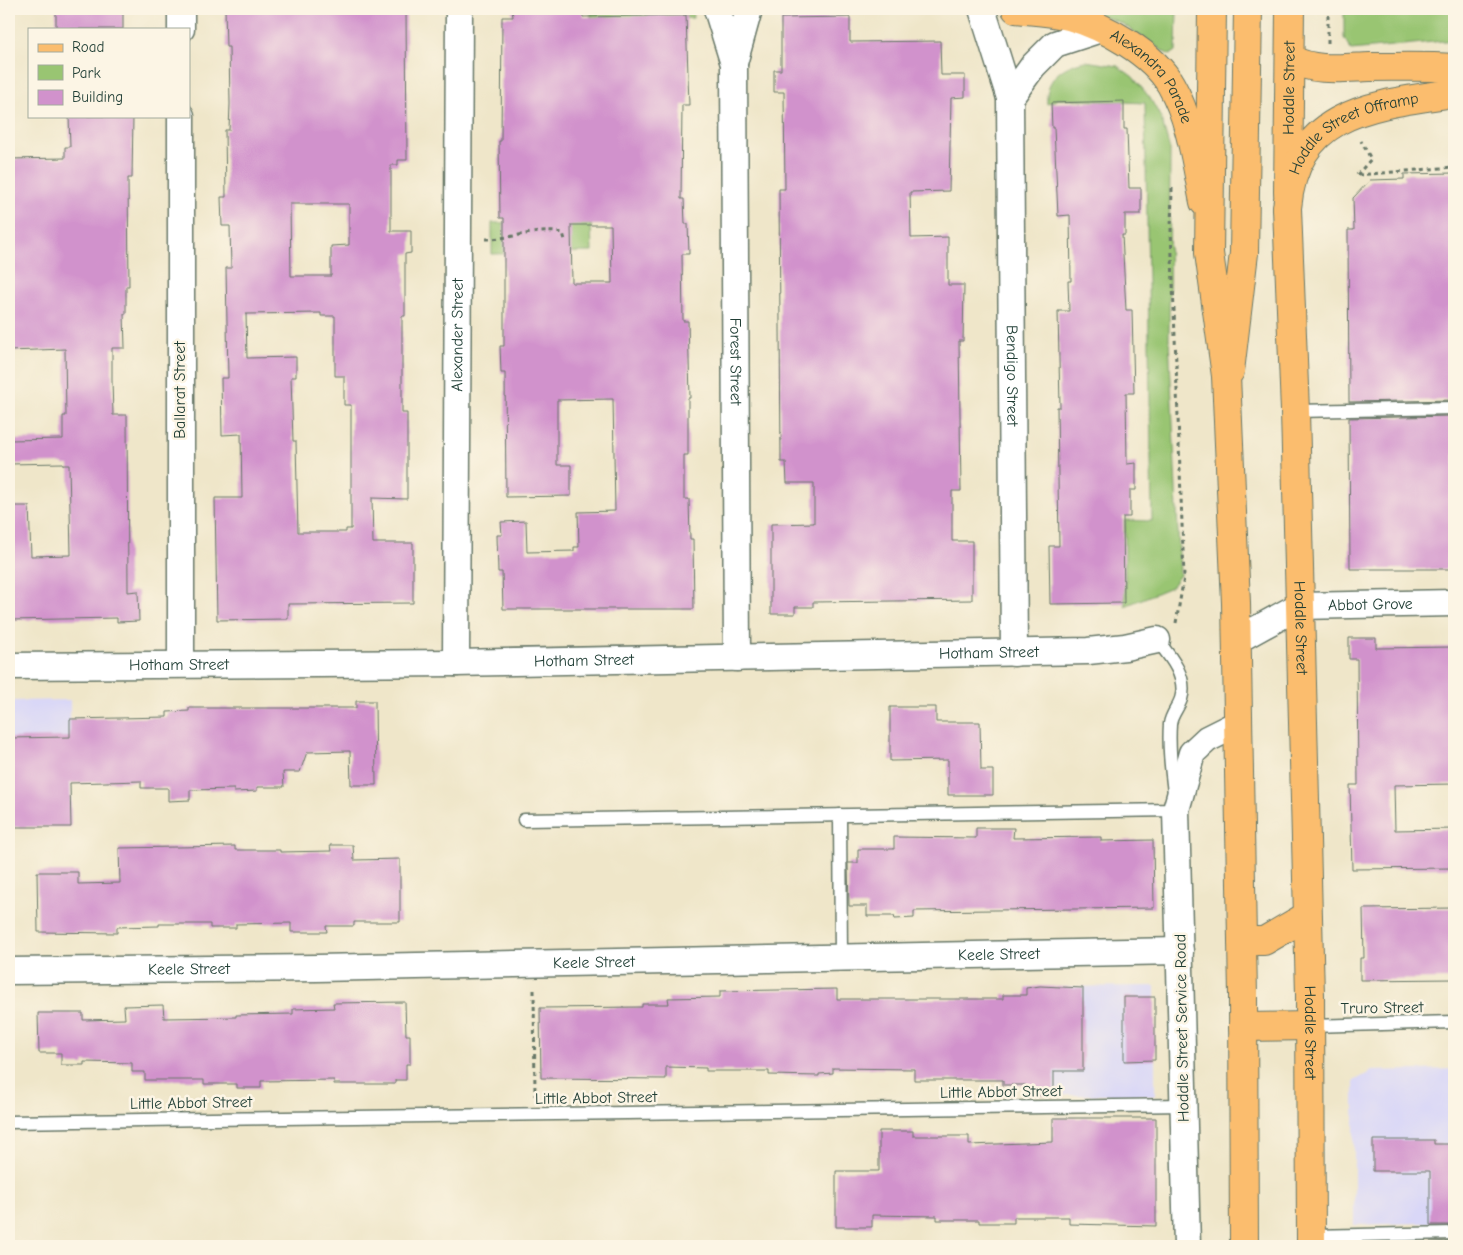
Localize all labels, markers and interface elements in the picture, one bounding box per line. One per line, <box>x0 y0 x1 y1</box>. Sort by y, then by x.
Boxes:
street label: Alexandra Parade <box>1107 26 1195 126</box>
legend <box>28 28 190 118</box>
text: Road <box>72 38 104 56</box>
street label: Hoddle Street <box>1280 40 1299 135</box>
text: Park <box>72 64 101 82</box>
text: Building <box>72 88 123 106</box>
street label: Hoddle Street Offramp <box>1285 89 1420 177</box>
street label: Alexander Street <box>448 278 467 392</box>
street label: Forest Street <box>726 318 745 406</box>
street label: Bendigo Street <box>1003 325 1021 427</box>
street label: Ballarat Street <box>171 341 189 439</box>
street label: Hoddle Street <box>1290 581 1311 675</box>
street label: Abbot Grove <box>1328 595 1413 614</box>
street label: Hotham Street <box>939 643 1040 663</box>
street label: Hotham Street <box>534 651 635 671</box>
street label: Hotham Street <box>129 656 230 674</box>
street label: Hoddle Street Service Road <box>1171 934 1193 1122</box>
street label: Keele Street <box>958 945 1040 964</box>
street label: Keele Street <box>553 953 636 972</box>
street label: Keele Street <box>148 960 231 979</box>
street label: Hoddle Street <box>1301 985 1319 1080</box>
street label: Truro Street <box>1340 998 1424 1018</box>
street label: Little Abbot Street <box>940 1082 1063 1102</box>
street label: Little Abbot Street <box>535 1088 658 1108</box>
street label: Little Abbot Street <box>130 1093 253 1113</box>

